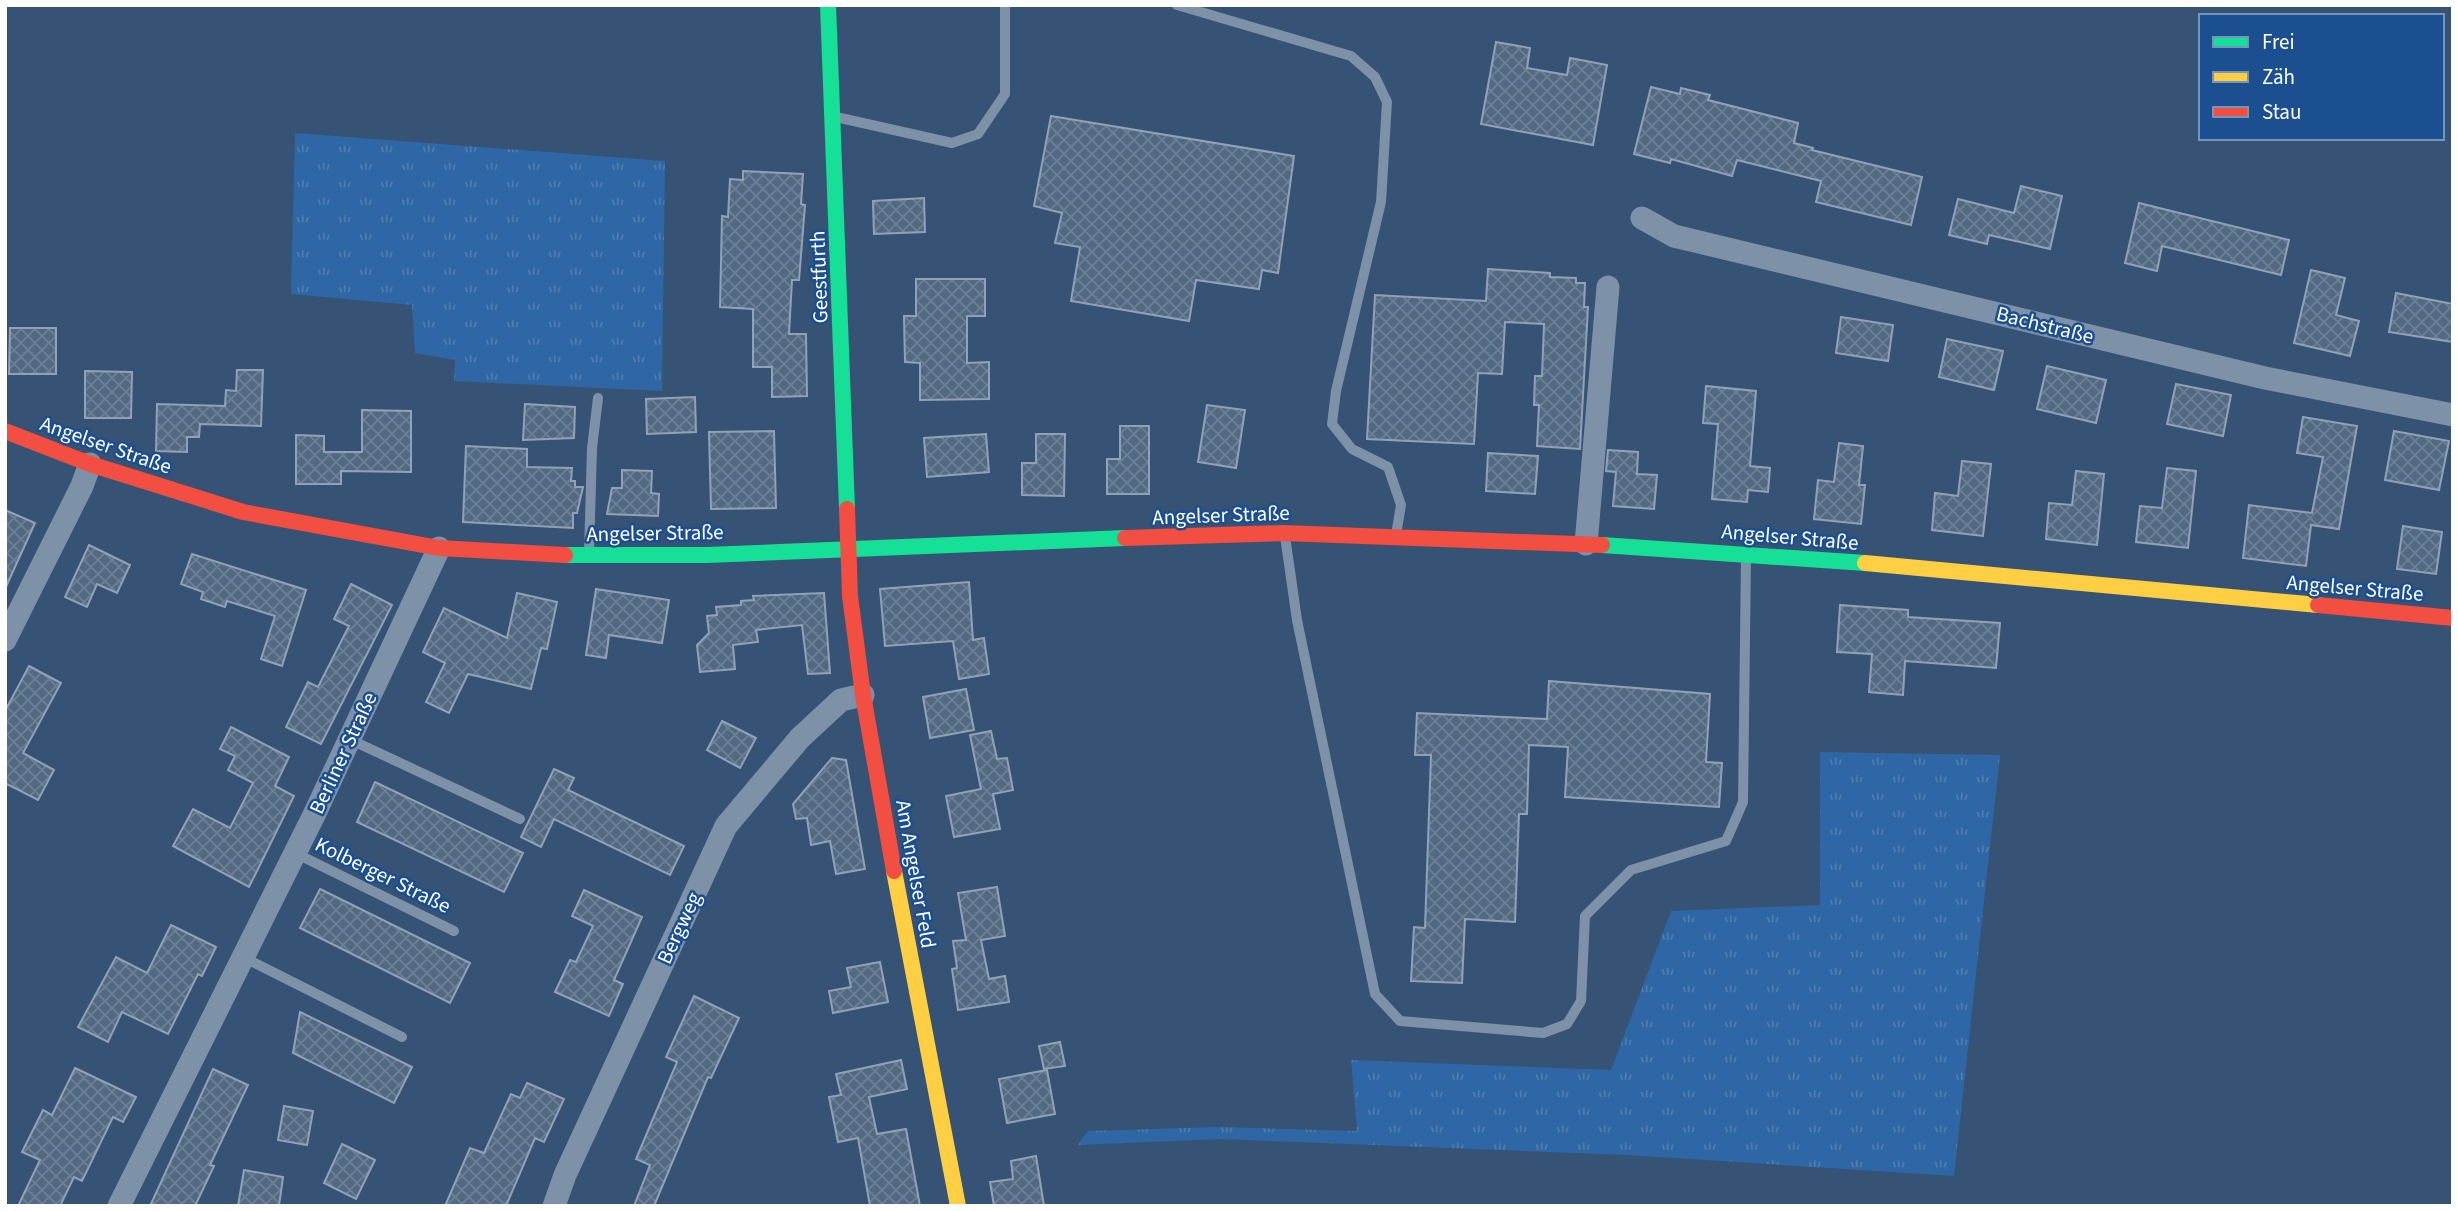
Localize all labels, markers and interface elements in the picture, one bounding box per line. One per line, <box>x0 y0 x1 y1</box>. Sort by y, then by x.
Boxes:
legend <box>2199 14 2444 140</box>
text: Frei <box>2262 27 2295 57</box>
text: Zäh <box>2262 62 2295 92</box>
text: Stau <box>2262 97 2301 127</box>
street label: Geestfurth <box>802 230 836 324</box>
street label: Bachstraße <box>1993 298 2097 352</box>
street label: Angelser Straße <box>36 408 176 482</box>
street label: Angelser Straße <box>1152 498 1290 532</box>
street label: Angelser Straße <box>1720 516 1860 558</box>
street label: Angelser Straße <box>586 517 724 549</box>
street label: Angelser Straße <box>2285 567 2425 609</box>
street label: Berliner Straße <box>302 687 384 819</box>
street label: Am Angelser Feld <box>888 797 944 951</box>
street label: Kolberger Straße <box>310 829 456 921</box>
street label: Bergweg <box>649 887 709 969</box>

